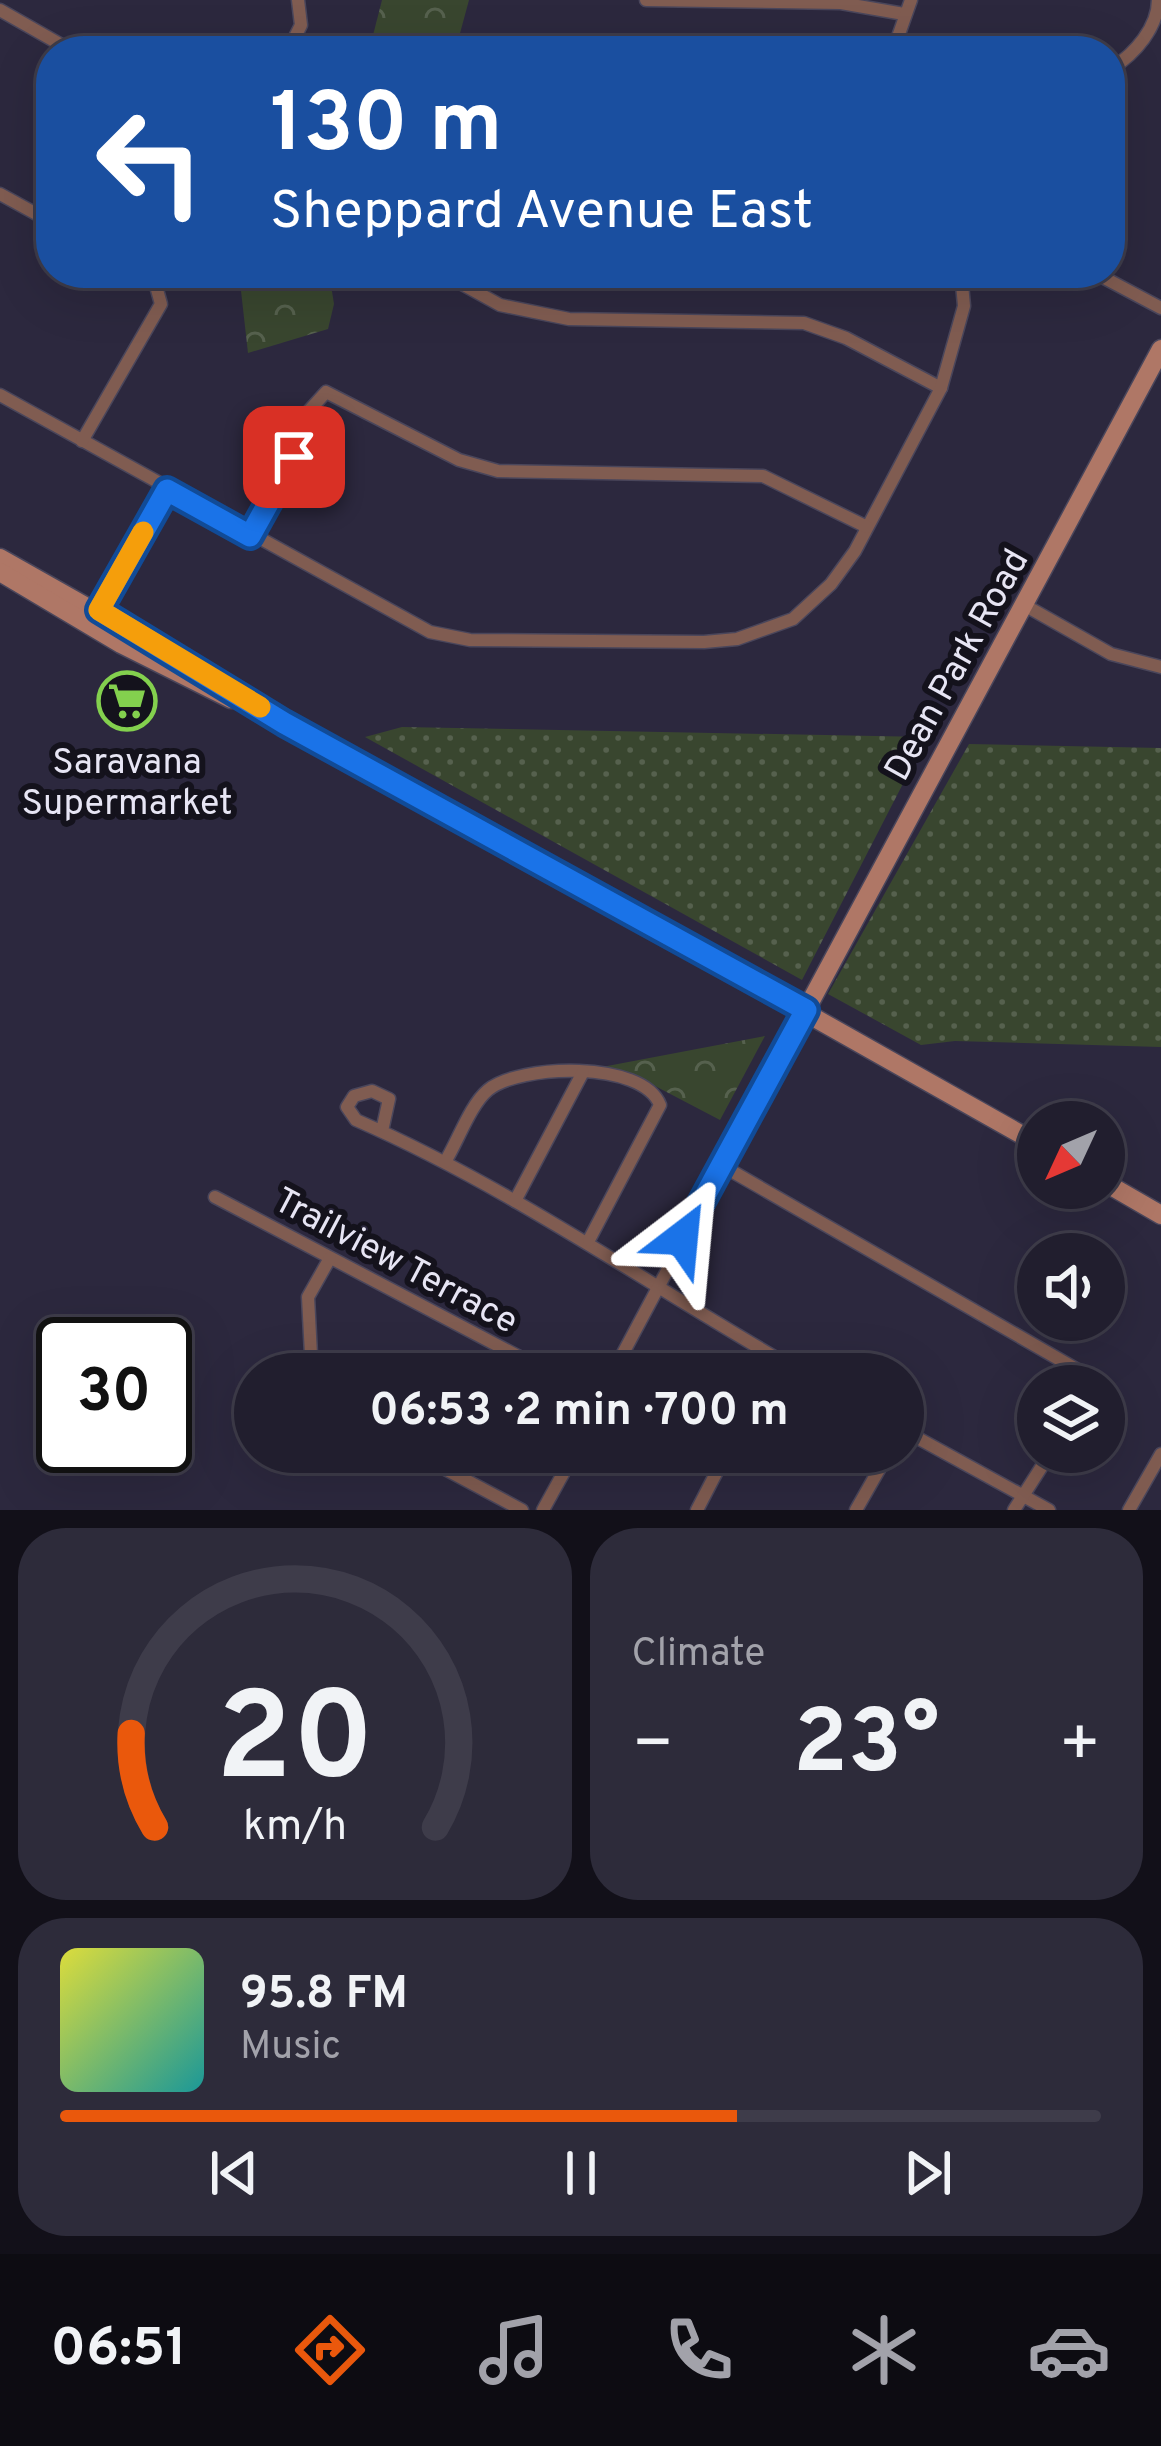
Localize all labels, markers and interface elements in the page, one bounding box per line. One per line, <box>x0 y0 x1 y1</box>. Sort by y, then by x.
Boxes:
text: 130 m <box>270 75 502 181</box>
icon: left <box>72 84 228 240</box>
text: Sheppard Avenue East <box>270 179 813 248</box>
pin <box>243 406 345 508</box>
icon: arrive <box>261 424 327 490</box>
street label: Dean Park Road <box>876 542 1041 790</box>
supermarket icon: Saravana Supermarket <box>96 670 158 732</box>
place label: Saravana Supermarket <box>21 741 233 828</box>
north arrow <box>1017 1101 1125 1209</box>
map controls <box>1017 1101 1125 1473</box>
position arrow <box>619 1175 745 1301</box>
street label: Trailview Terrace <box>265 1179 525 1346</box>
button: sound <box>1017 1233 1125 1341</box>
speed limit sign: 30 <box>36 1317 192 1473</box>
button: layers <box>1017 1365 1125 1473</box>
text: 06:53 · 2 min · 700 m <box>369 1384 789 1441</box>
text: Climate <box>632 1631 765 1680</box>
text: 20 <box>216 1666 374 1824</box>
text: 23° <box>793 1691 939 1804</box>
text: − <box>632 1706 674 1789</box>
text: + <box>1058 1706 1101 1789</box>
text: km/h <box>243 1801 347 1855</box>
text: 95.8 FM <box>240 1967 408 2024</box>
text: Music <box>240 2024 341 2073</box>
icon: previous <box>201 2140 267 2206</box>
icon: pause <box>548 2140 614 2206</box>
icon: next <box>895 2140 961 2206</box>
icon: directions <box>288 2308 372 2392</box>
icon: music <box>472 2308 556 2392</box>
icon: phone <box>657 2308 741 2392</box>
icon: climate <box>842 2308 926 2392</box>
icon: car <box>1027 2308 1111 2392</box>
text: 06:51 <box>50 2316 187 2385</box>

